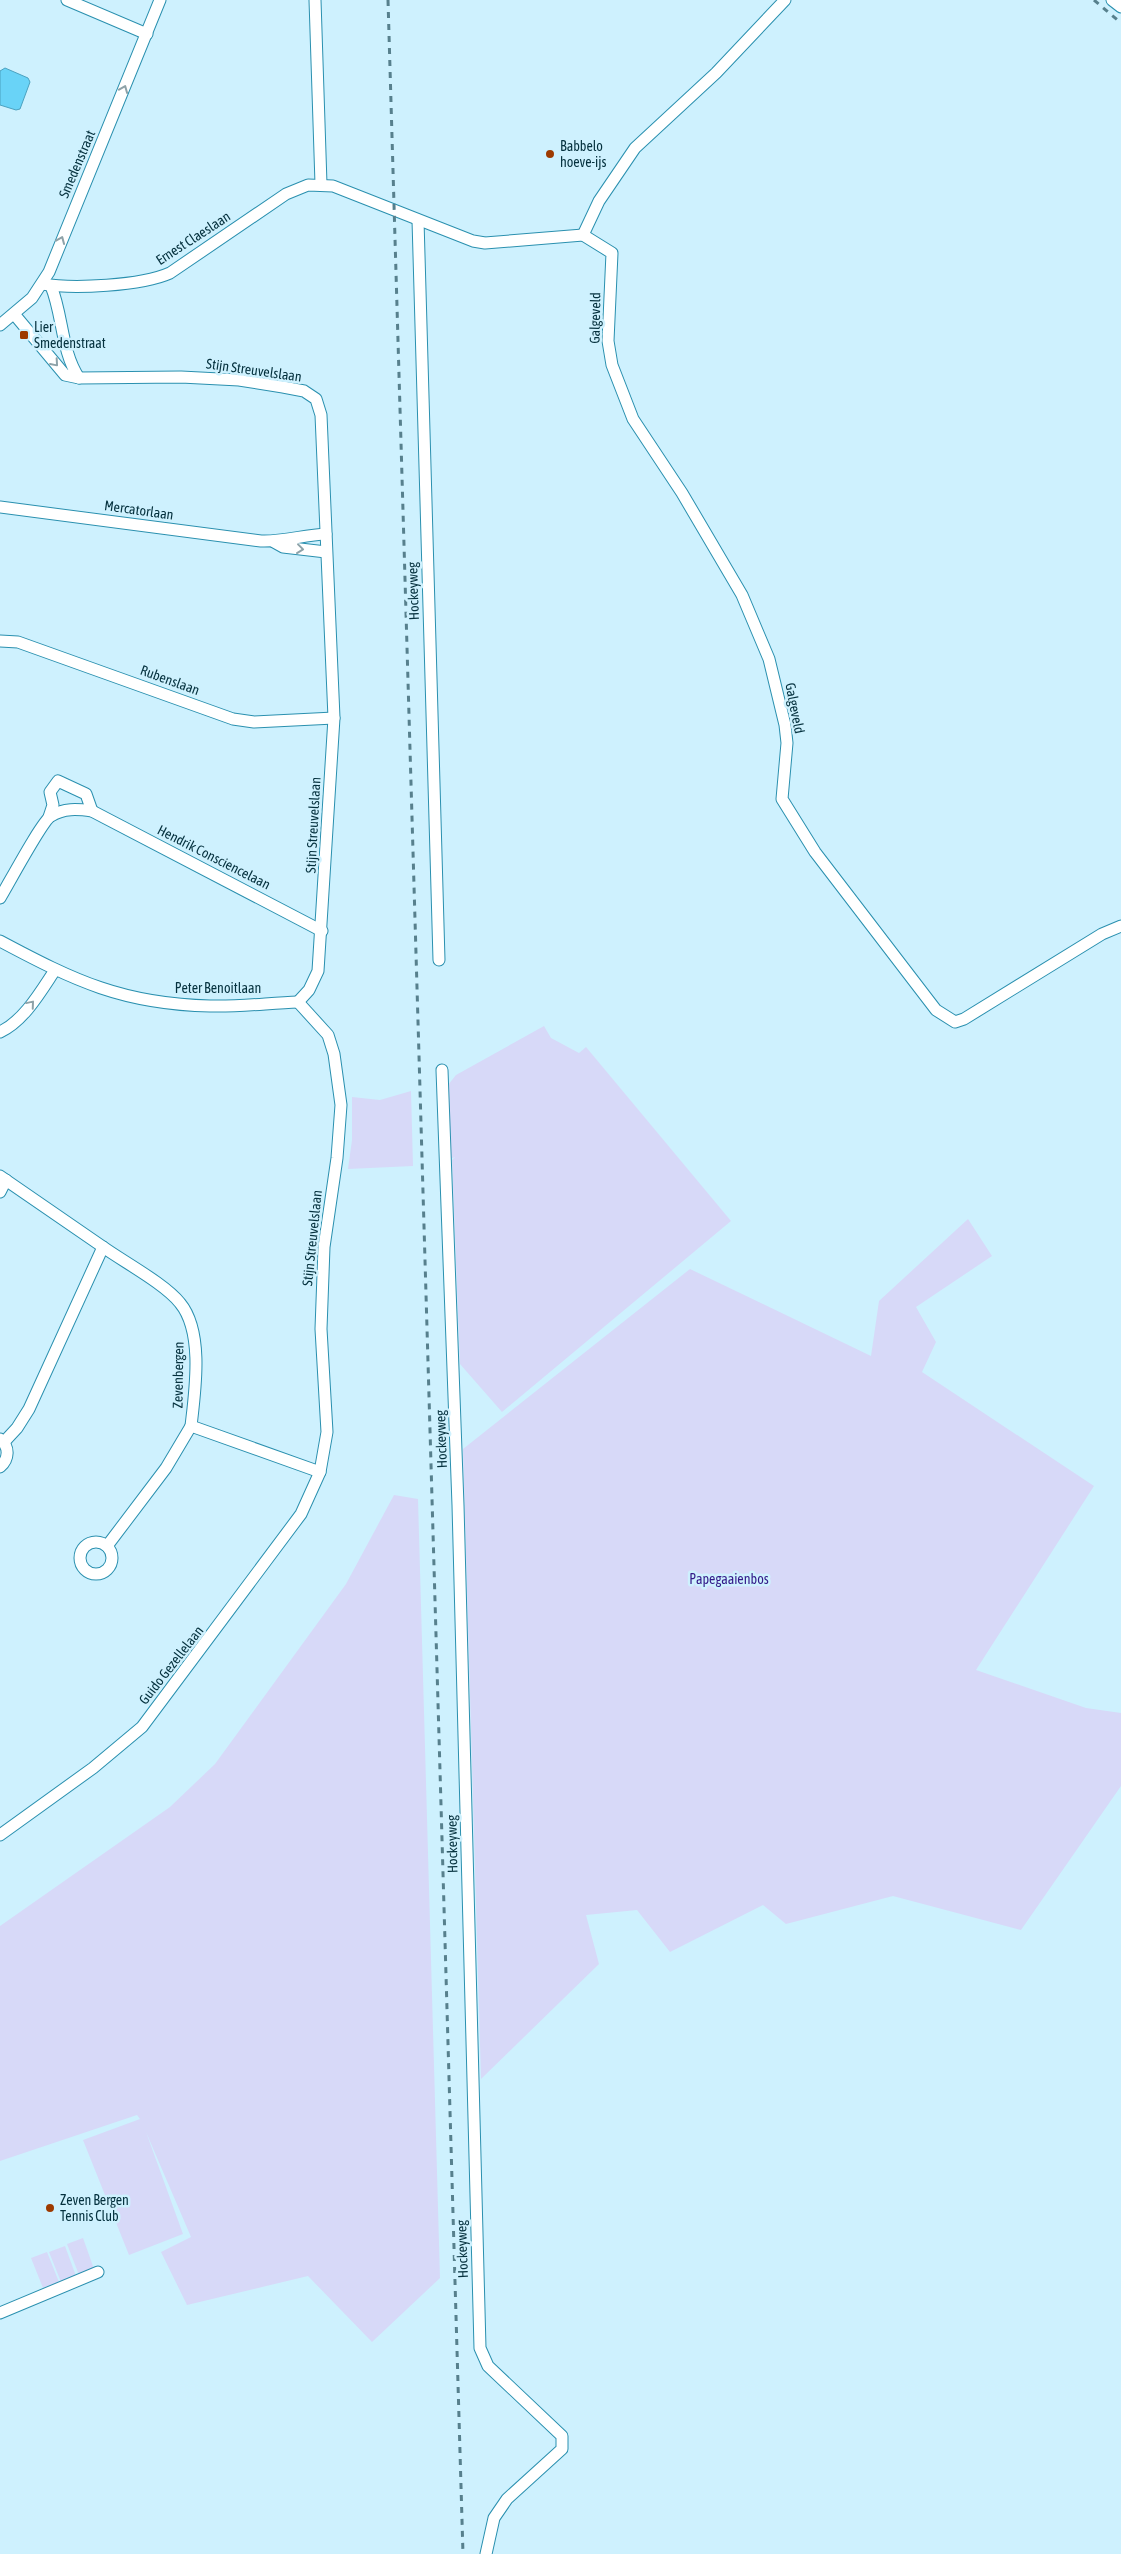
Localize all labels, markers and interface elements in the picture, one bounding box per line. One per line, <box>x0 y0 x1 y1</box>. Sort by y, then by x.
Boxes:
one-way arrow <box>118 86 128 94</box>
street label: Smedenstraat <box>56 128 98 200</box>
place label: Babbelo hoeve-ijs <box>560 138 607 170</box>
marker: Babbelo hoeve-ijs <box>544 148 556 160</box>
street label: Ernest Claeslaan <box>153 208 233 268</box>
one-way arrow <box>55 236 66 245</box>
street label: Galgeveld <box>587 292 603 344</box>
place label: Lier Smedenstraat <box>34 319 106 351</box>
marker: Lier Smedenstraat <box>18 329 30 341</box>
street label: Stijn Streuvelslaan <box>205 355 303 385</box>
one-way arrow <box>50 357 58 366</box>
street label: Mercatorlaan <box>103 497 175 523</box>
one-way arrow <box>296 543 304 554</box>
street label: Hockeyweg <box>404 562 422 620</box>
street label: Rubenslaan <box>138 662 202 698</box>
street label: Galgeveld <box>782 681 808 735</box>
street label: Stijn Streuvelslaan <box>302 776 324 874</box>
street label: Hendrik Consciencelaan <box>155 822 273 892</box>
street label: Peter Benoitlaan <box>175 980 261 996</box>
one-way arrow <box>25 1001 33 1010</box>
street label: Stijn Streuvelslaan <box>299 1189 325 1287</box>
street label: Zevenbergen <box>169 1341 187 1409</box>
street label: Hockeyweg <box>432 1410 450 1468</box>
park label: Papegaaienbos <box>689 1571 769 1587</box>
street label: Guido Gezellelaan <box>136 1623 206 1707</box>
street label: Hockeyweg <box>443 1815 461 1873</box>
place label: Zeven Bergen Tennis Club <box>60 2192 129 2224</box>
marker: Zeven Bergen Tennis Club <box>44 2202 56 2214</box>
street label: Hockeyweg <box>453 2220 471 2278</box>

